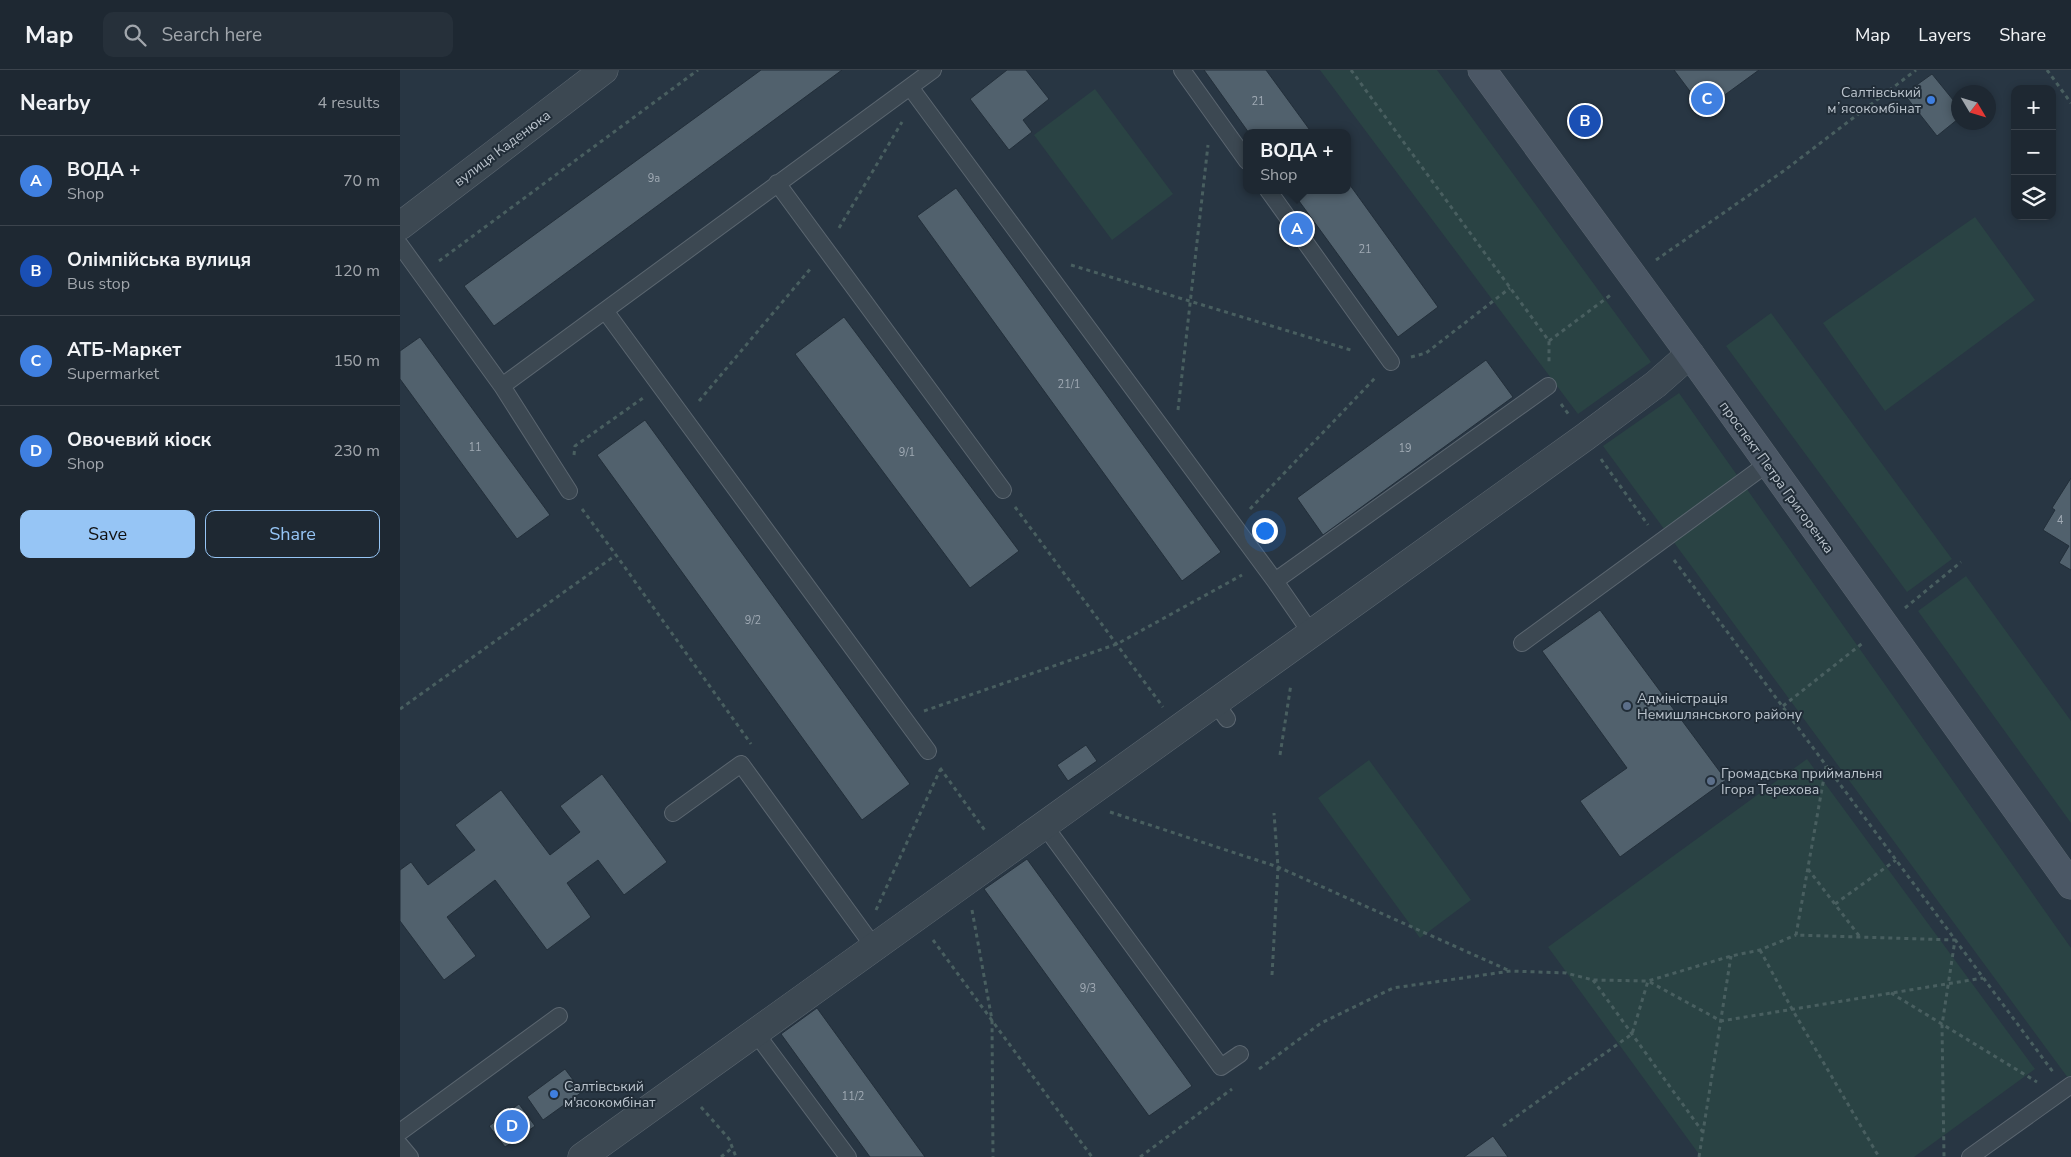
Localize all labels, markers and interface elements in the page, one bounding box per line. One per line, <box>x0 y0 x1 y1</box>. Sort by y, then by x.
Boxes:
search box <box>103 12 453 57</box>
text: Map <box>25 19 73 51</box>
icon: search <box>121 21 149 49</box>
text: Search here <box>161 22 262 48</box>
text: Map <box>1855 23 1890 47</box>
text: Layers <box>1918 23 1971 47</box>
text: Share <box>1999 23 2046 47</box>
pin: C <box>1691 80 1723 118</box>
place label: Салтівський мʼясокомбінат <box>1827 83 1922 118</box>
north arrow <box>1951 85 1996 130</box>
map controls <box>2011 85 2056 220</box>
button: + <box>2011 85 2056 130</box>
text: Nearby <box>20 89 90 117</box>
text: 4 results <box>318 92 380 114</box>
house number: 21 <box>1251 94 1265 109</box>
marker: Салтівський мʼясокомбінат <box>1925 94 1937 106</box>
pin: B <box>1569 102 1601 140</box>
street label: вулиця Каденюка <box>450 106 555 191</box>
popup <box>1243 129 1351 194</box>
button: − <box>2011 130 2056 175</box>
text: ВОДА + <box>1260 138 1334 164</box>
text: ВОДА + <box>67 157 140 183</box>
text: Shop <box>1260 164 1297 186</box>
text: A <box>30 170 42 192</box>
text: 70 m <box>343 170 380 192</box>
house number: 9а <box>648 171 660 186</box>
button: layers <box>2011 175 2056 220</box>
text: Shop <box>67 183 104 205</box>
pin: A <box>1281 210 1313 248</box>
house number: 21 <box>1358 242 1372 257</box>
text: Олімпійська вулиця <box>67 247 251 273</box>
text: B <box>30 260 42 282</box>
text: 120 m <box>333 260 380 282</box>
text: Bus stop <box>67 273 130 295</box>
text: АТБ-Маркет <box>67 337 181 363</box>
text: C <box>31 350 41 372</box>
text: 150 m <box>333 350 380 372</box>
text: Supermarket <box>67 363 159 385</box>
house number: 21/1 <box>1058 377 1080 392</box>
street label: проспект Петра Григоренка <box>1715 397 1838 557</box>
text: Овочевий кіоск <box>67 427 211 453</box>
text: D <box>30 440 42 462</box>
text: 230 m <box>333 440 380 462</box>
house number: 11 <box>468 440 482 455</box>
house number: 19 <box>1398 441 1412 456</box>
house number: 9/1 <box>899 445 915 460</box>
text: Shop <box>67 453 104 475</box>
button: Save <box>20 510 195 558</box>
button: Share <box>205 510 380 558</box>
house number: 4 <box>2057 513 2064 528</box>
your location <box>1252 518 1278 544</box>
house number: 9/2 <box>745 613 761 628</box>
place label: Адміністрація Немишлянського району <box>1637 689 1803 724</box>
marker: Адміністрація Немишлянського району <box>1621 700 1633 712</box>
place label: Громадська приймальня Ігоря Терехова <box>1721 764 1882 799</box>
marker: Громадська приймальня Ігоря Терехова <box>1705 775 1717 787</box>
house number: 9/3 <box>1080 981 1096 996</box>
place label: Салтівський м'ясокомбінат <box>564 1077 656 1112</box>
marker: Салтівський м'ясокомбінат <box>548 1088 560 1100</box>
house number: 11/2 <box>842 1089 864 1104</box>
pin: D <box>496 1107 528 1145</box>

